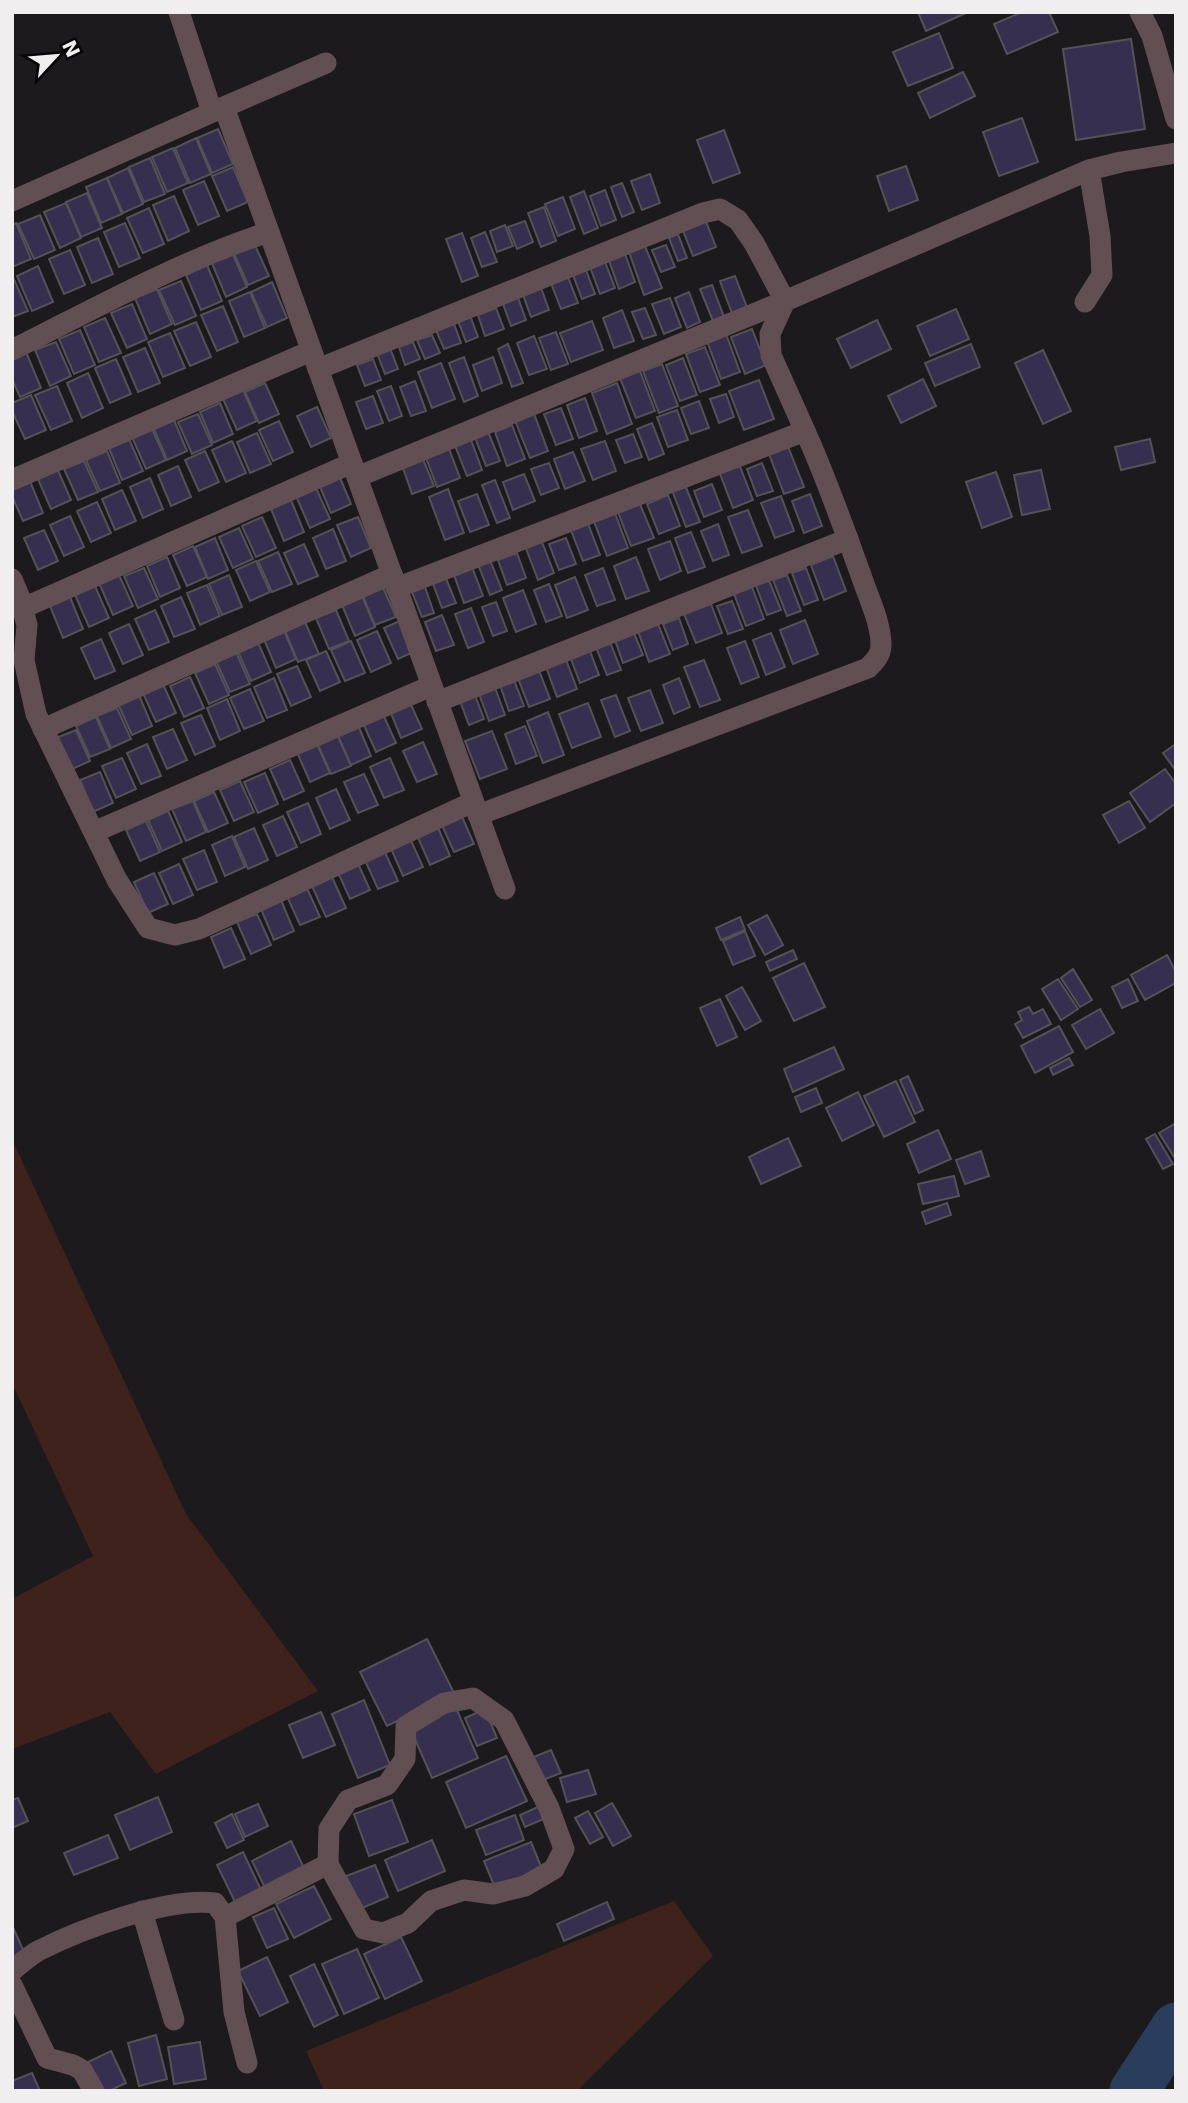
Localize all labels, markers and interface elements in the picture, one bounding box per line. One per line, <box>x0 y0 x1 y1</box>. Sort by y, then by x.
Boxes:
north arrow <box>21 21 91 91</box>
text: N <box>58 37 85 61</box>

